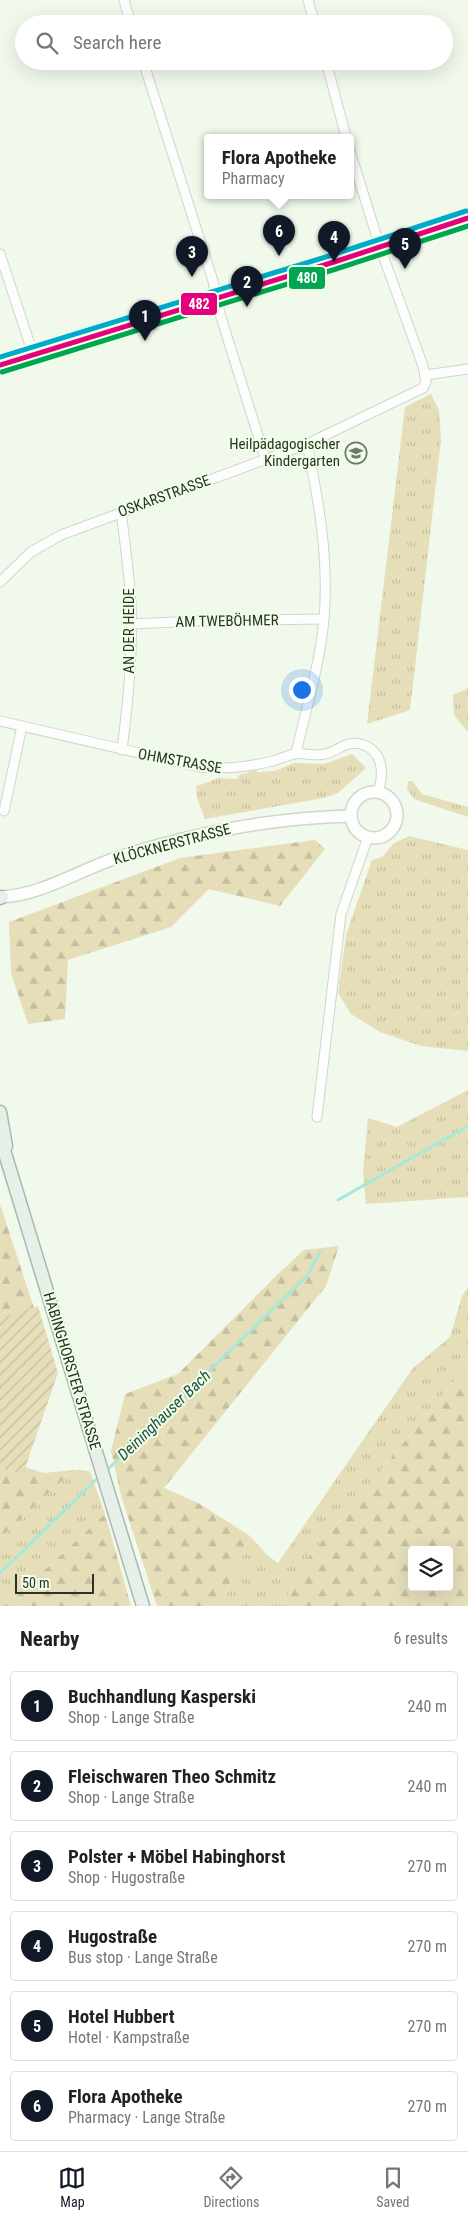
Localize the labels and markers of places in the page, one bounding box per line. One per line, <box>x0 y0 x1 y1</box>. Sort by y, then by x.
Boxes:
pin: 6 <box>263 215 295 256</box>
pin: 4 <box>318 221 350 262</box>
pin: 5 <box>389 228 421 269</box>
pin: 3 <box>176 236 208 277</box>
pin: 2 <box>231 266 263 307</box>
pin: 1 <box>129 300 161 341</box>
place label: Heilpädagogischer Kindergarten <box>229 435 340 470</box>
school or university icon: Heilpädagogischer Kindergarten <box>344 441 368 465</box>

